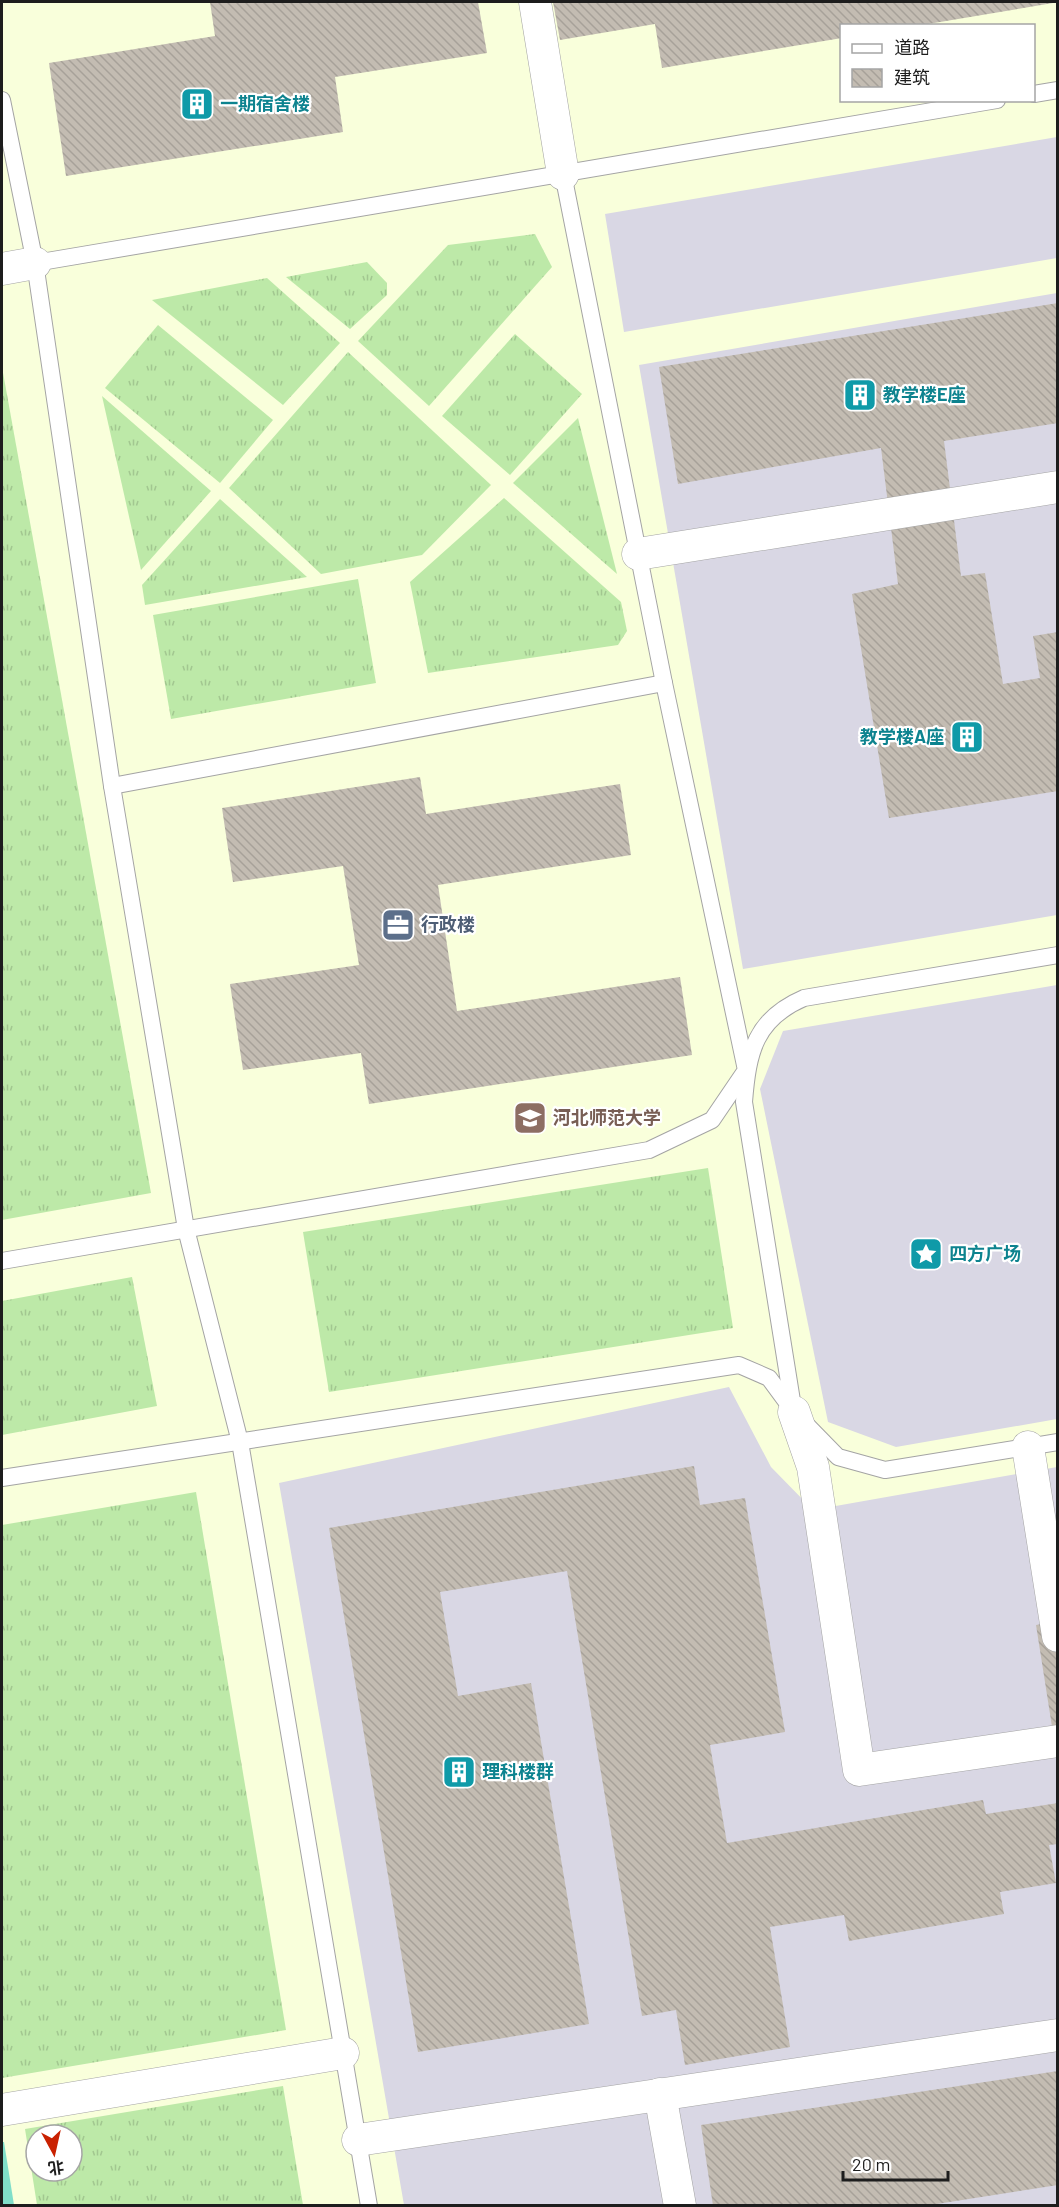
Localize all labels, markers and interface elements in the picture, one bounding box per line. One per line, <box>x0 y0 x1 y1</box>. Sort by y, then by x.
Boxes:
legend <box>840 24 1035 102</box>
text: 道路 <box>894 36 930 58</box>
text: 建筑 <box>894 66 930 88</box>
building icon: 一期宿舍楼 <box>179 86 215 122</box>
place label: 一期宿舍楼 <box>220 92 310 114</box>
building icon: 教学楼E座 <box>842 377 878 413</box>
place label: 教学楼E座 <box>883 383 966 405</box>
building icon: 教学楼A座 <box>949 719 985 755</box>
place label: 教学楼A座 <box>860 725 944 747</box>
office icon: 行政楼 <box>380 907 416 943</box>
place label: 行政楼 <box>421 913 475 935</box>
school or university icon: 河北师范大学 <box>512 1100 548 1136</box>
place label: 河北师范大学 <box>553 1106 661 1128</box>
place icon: 四方广场 <box>908 1236 944 1272</box>
place label: 四方广场 <box>949 1242 1021 1264</box>
building icon: 理科楼群 <box>441 1754 477 1790</box>
place label: 理科楼群 <box>482 1760 554 1782</box>
north arrow <box>24 2123 84 2183</box>
scale bar <box>843 2144 948 2182</box>
text: 20 m <box>852 2153 890 2175</box>
text: 北 <box>47 2158 65 2179</box>

